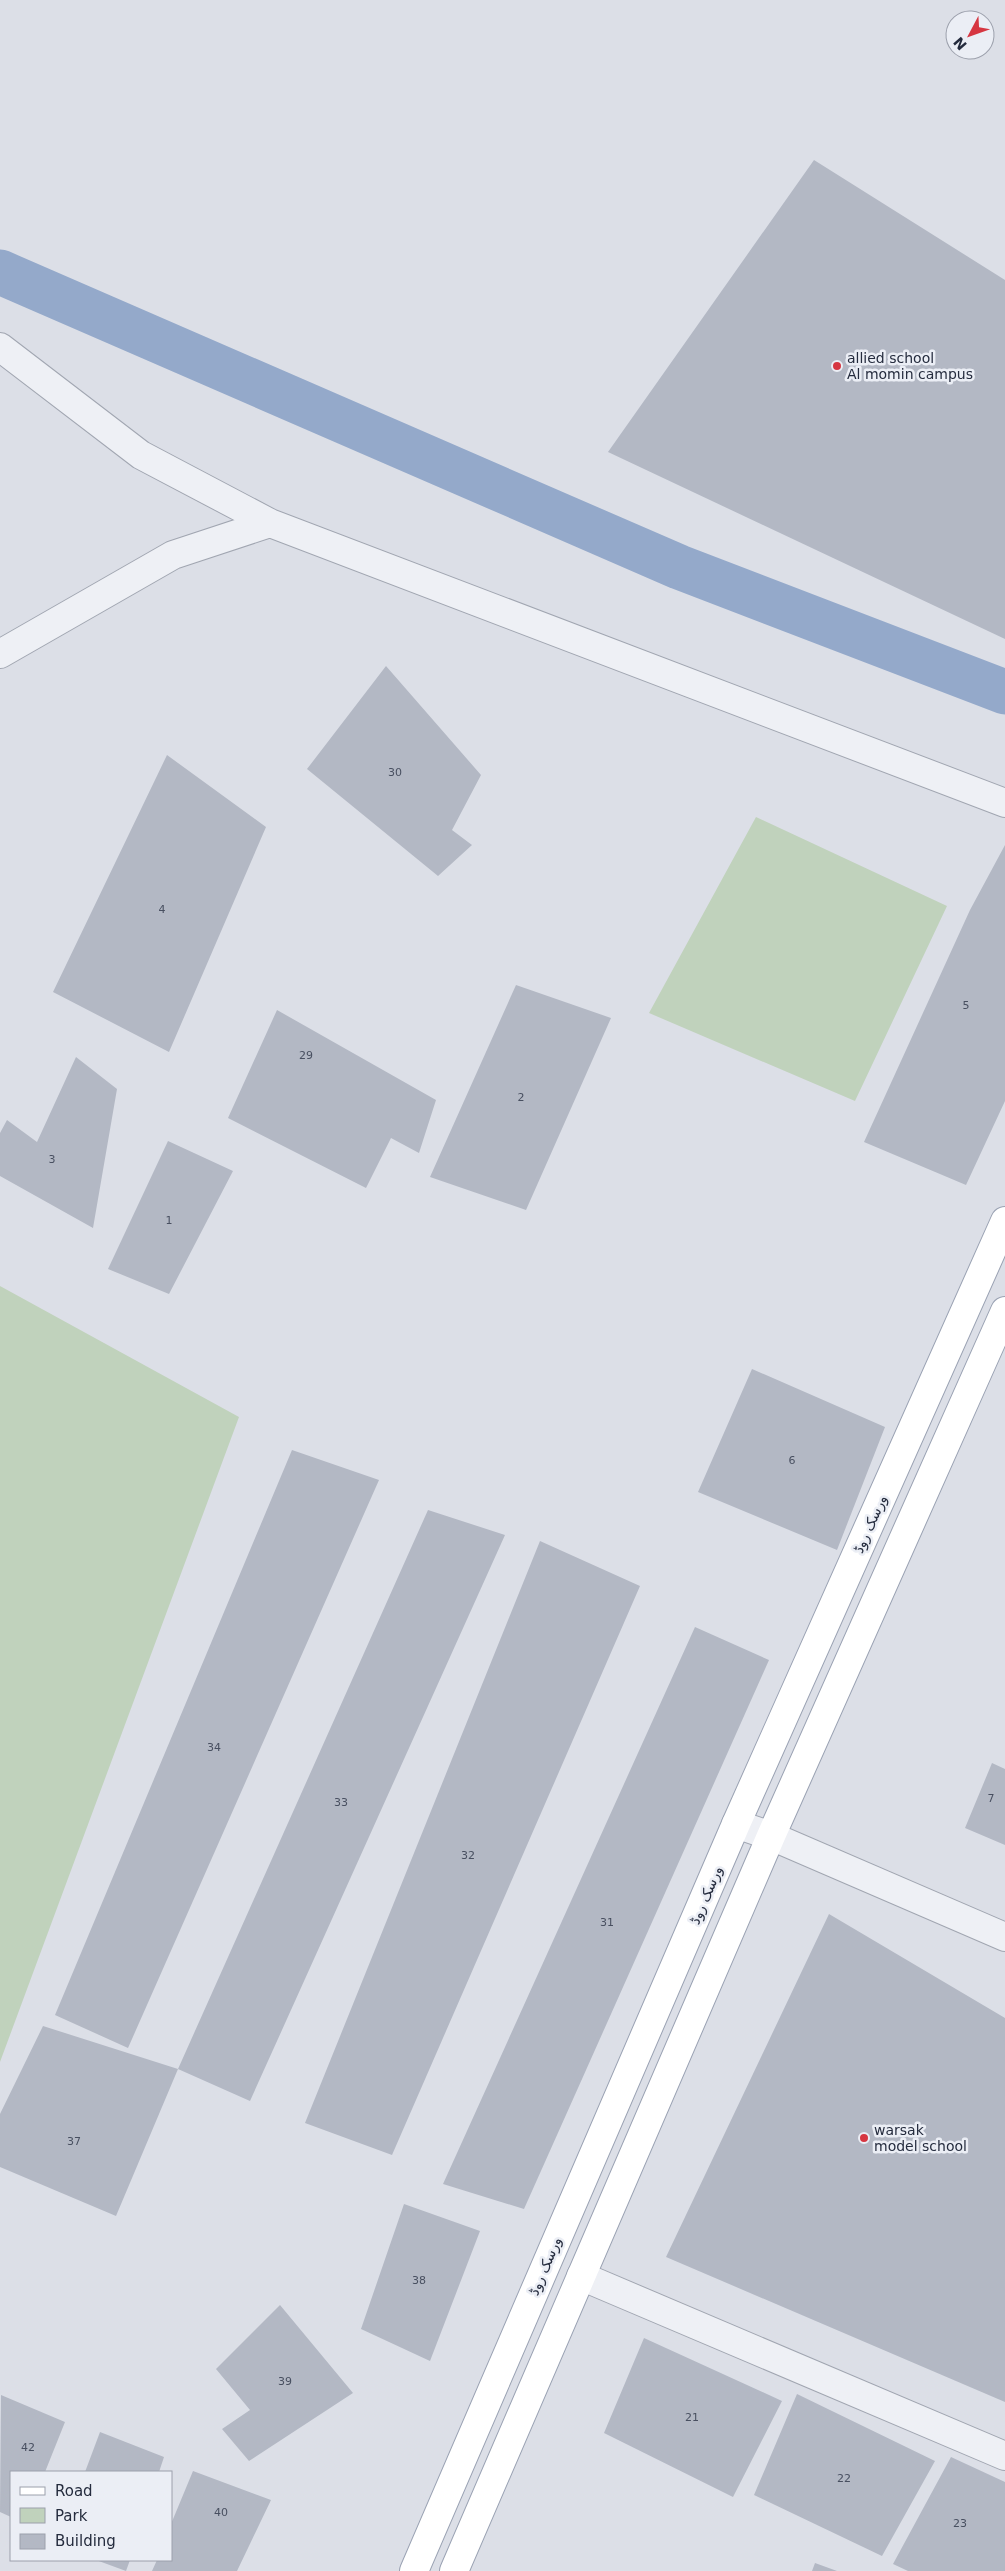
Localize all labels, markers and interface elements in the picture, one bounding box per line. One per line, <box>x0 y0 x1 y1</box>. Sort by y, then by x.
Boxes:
north arrow <box>945 10 995 60</box>
text: N <box>950 34 970 53</box>
place label: allied school Al momin campus <box>847 350 973 382</box>
marker: allied school Al momin campus <box>831 360 843 372</box>
house number: 30 <box>388 766 402 779</box>
house number: 4 <box>159 903 166 916</box>
house number: 5 <box>963 999 970 1012</box>
house number: 29 <box>299 1049 313 1062</box>
house number: 2 <box>518 1091 525 1104</box>
house number: 3 <box>49 1153 56 1166</box>
house number: 1 <box>166 1214 173 1227</box>
house number: 6 <box>789 1454 796 1467</box>
street label: ورسک روڈ <box>850 1492 891 1556</box>
house number: 34 <box>207 1741 221 1754</box>
house number: 7 <box>988 1792 995 1805</box>
house number: 33 <box>334 1796 348 1809</box>
house number: 32 <box>461 1849 475 1862</box>
street label: ورسک روڈ <box>687 1863 726 1927</box>
house number: 31 <box>600 1916 614 1929</box>
place label: warsak model school <box>874 2122 967 2154</box>
marker: warsak model school <box>858 2132 870 2144</box>
house number: 37 <box>67 2135 81 2148</box>
street label: ورسک روڈ <box>526 2234 565 2298</box>
house number: 38 <box>412 2274 426 2287</box>
house number: 39 <box>278 2375 292 2388</box>
house number: 21 <box>685 2411 699 2424</box>
house number: 42 <box>21 2441 35 2454</box>
legend <box>10 2471 172 2561</box>
house number: 22 <box>837 2472 851 2485</box>
text: Road <box>55 2482 93 2500</box>
house number: 40 <box>214 2506 228 2519</box>
text: Park <box>55 2507 88 2525</box>
house number: 23 <box>953 2517 967 2530</box>
text: Building <box>55 2532 116 2550</box>

